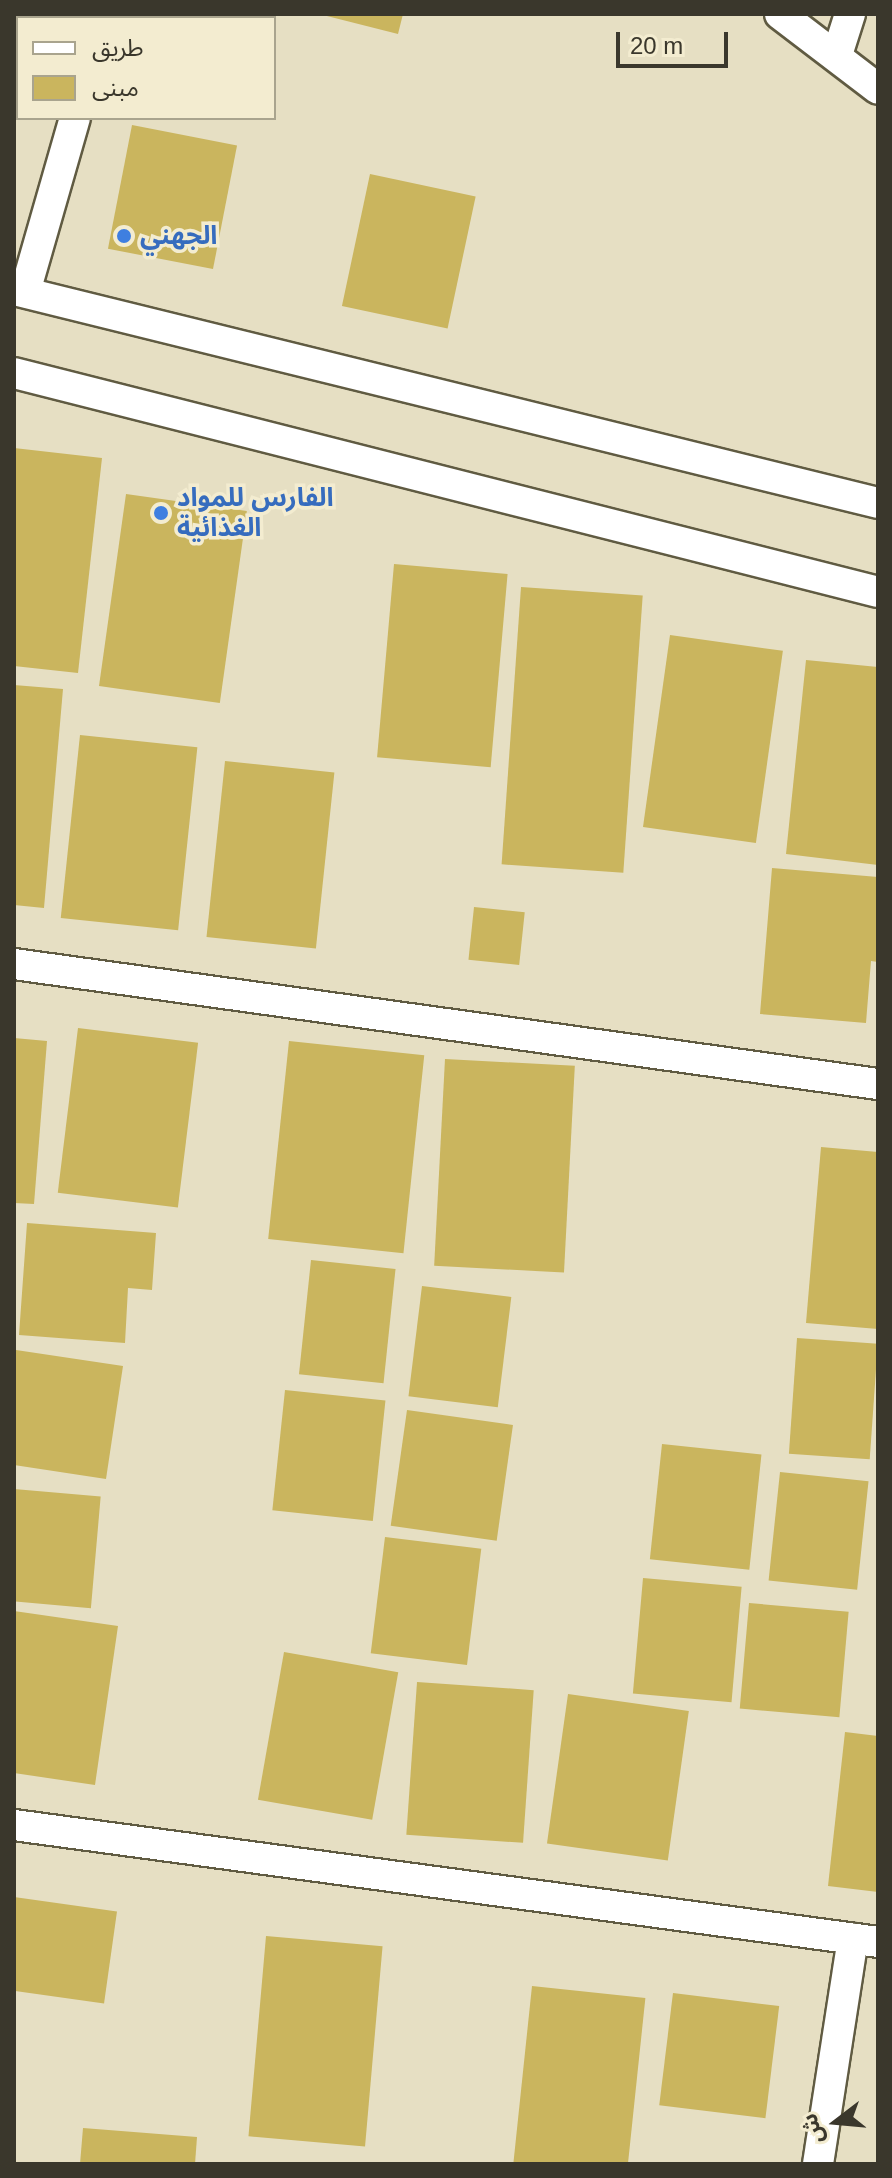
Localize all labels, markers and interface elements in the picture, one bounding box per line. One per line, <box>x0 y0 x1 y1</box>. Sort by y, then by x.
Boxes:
legend <box>16 16 276 120</box>
scale bar <box>620 16 732 66</box>
text: 20 m <box>630 32 683 59</box>
text: طريق <box>92 34 144 61</box>
text: مبنى <box>92 74 139 101</box>
place label: الجهني <box>140 220 217 252</box>
marker: الجهني <box>115 227 133 245</box>
place label: الفارس للمواد الغذائية <box>177 482 334 544</box>
marker: الفارس للمواد الغذائية <box>152 504 170 522</box>
north arrow <box>796 2082 876 2162</box>
text: ش <box>796 2111 829 2147</box>

